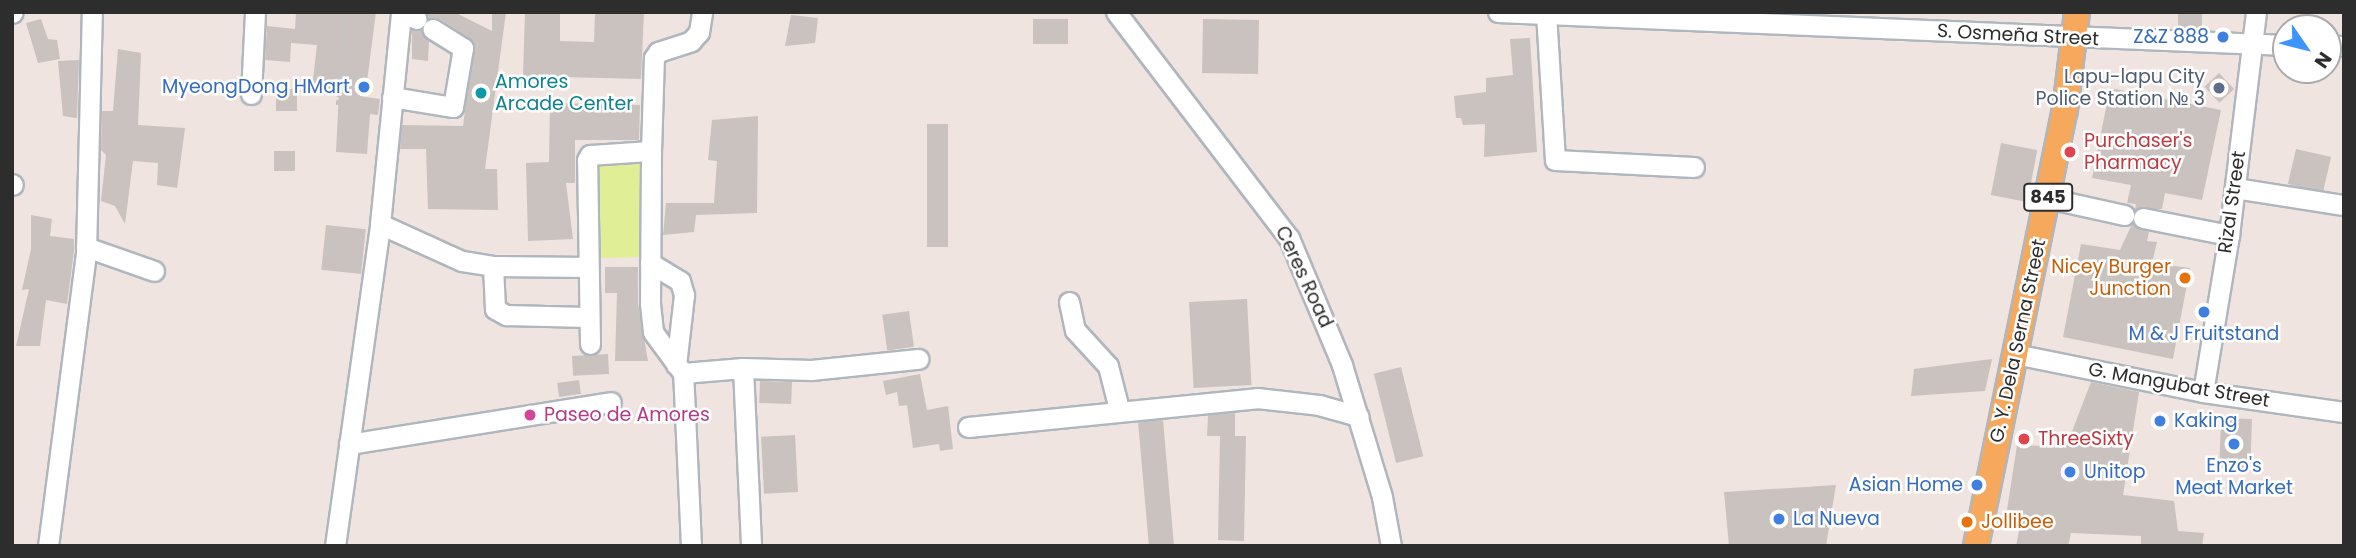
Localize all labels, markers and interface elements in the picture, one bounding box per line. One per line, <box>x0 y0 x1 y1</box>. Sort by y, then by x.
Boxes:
north arrow <box>2272 14 2342 84</box>
street label: S. Osmeña Street <box>1936 19 2100 51</box>
place label: Z&Z 888 <box>2133 26 2209 48</box>
marker: Z&Z 888 <box>2215 29 2231 45</box>
text: N <box>2308 47 2338 74</box>
place label: Lapu-lapu City Police Station № 3 <box>2036 66 2205 110</box>
place label: Amores Arcade Center <box>495 71 633 115</box>
place label: MyeongDong HMart <box>162 76 350 98</box>
marker: MyeongDong HMart <box>356 79 372 95</box>
marker: Lapu-lapu City Police Station № 3 <box>2211 80 2227 96</box>
marker: Amores Arcade Center <box>473 85 489 101</box>
place label: Purchaser's Pharmacy <box>2084 130 2193 174</box>
marker: Purchaser's Pharmacy <box>2062 144 2078 160</box>
street label: Rizal Street <box>2214 149 2250 255</box>
road number: 845 <box>2022 182 2074 212</box>
street label: Ceres Road <box>1270 222 1338 332</box>
street label: G. Y. Dela Serna Street <box>1985 237 2051 445</box>
place label: Nicey Burger Junction <box>2051 256 2171 300</box>
marker: Nicey Burger Junction <box>2177 270 2193 286</box>
marker: M & J Fruitstand <box>2196 304 2212 320</box>
place label: M & J Fruitstand <box>2129 323 2279 345</box>
street label: G. Mangubat Street <box>2087 358 2271 412</box>
place label: Paseo de Amores <box>544 404 710 426</box>
marker: Paseo de Amores <box>522 407 538 423</box>
place label: Kaking <box>2174 410 2238 432</box>
marker: Kaking <box>2152 413 2168 429</box>
place label: ThreeSixty <box>2038 428 2134 450</box>
marker: ThreeSixty <box>2016 431 2032 447</box>
marker: Enzo's Meat Market <box>2226 436 2242 452</box>
place label: Enzo's Meat Market <box>2175 455 2293 499</box>
place label: Unitop <box>2084 461 2146 483</box>
marker: Unitop <box>2062 464 2078 480</box>
place label: Asian Home <box>1849 474 1963 496</box>
marker: Asian Home <box>1969 477 1985 493</box>
place label: La Nueva <box>1793 508 1880 530</box>
marker: La Nueva <box>1771 511 1787 527</box>
place label: Jollibee <box>1981 511 2054 533</box>
marker: Jollibee <box>1959 514 1975 530</box>

